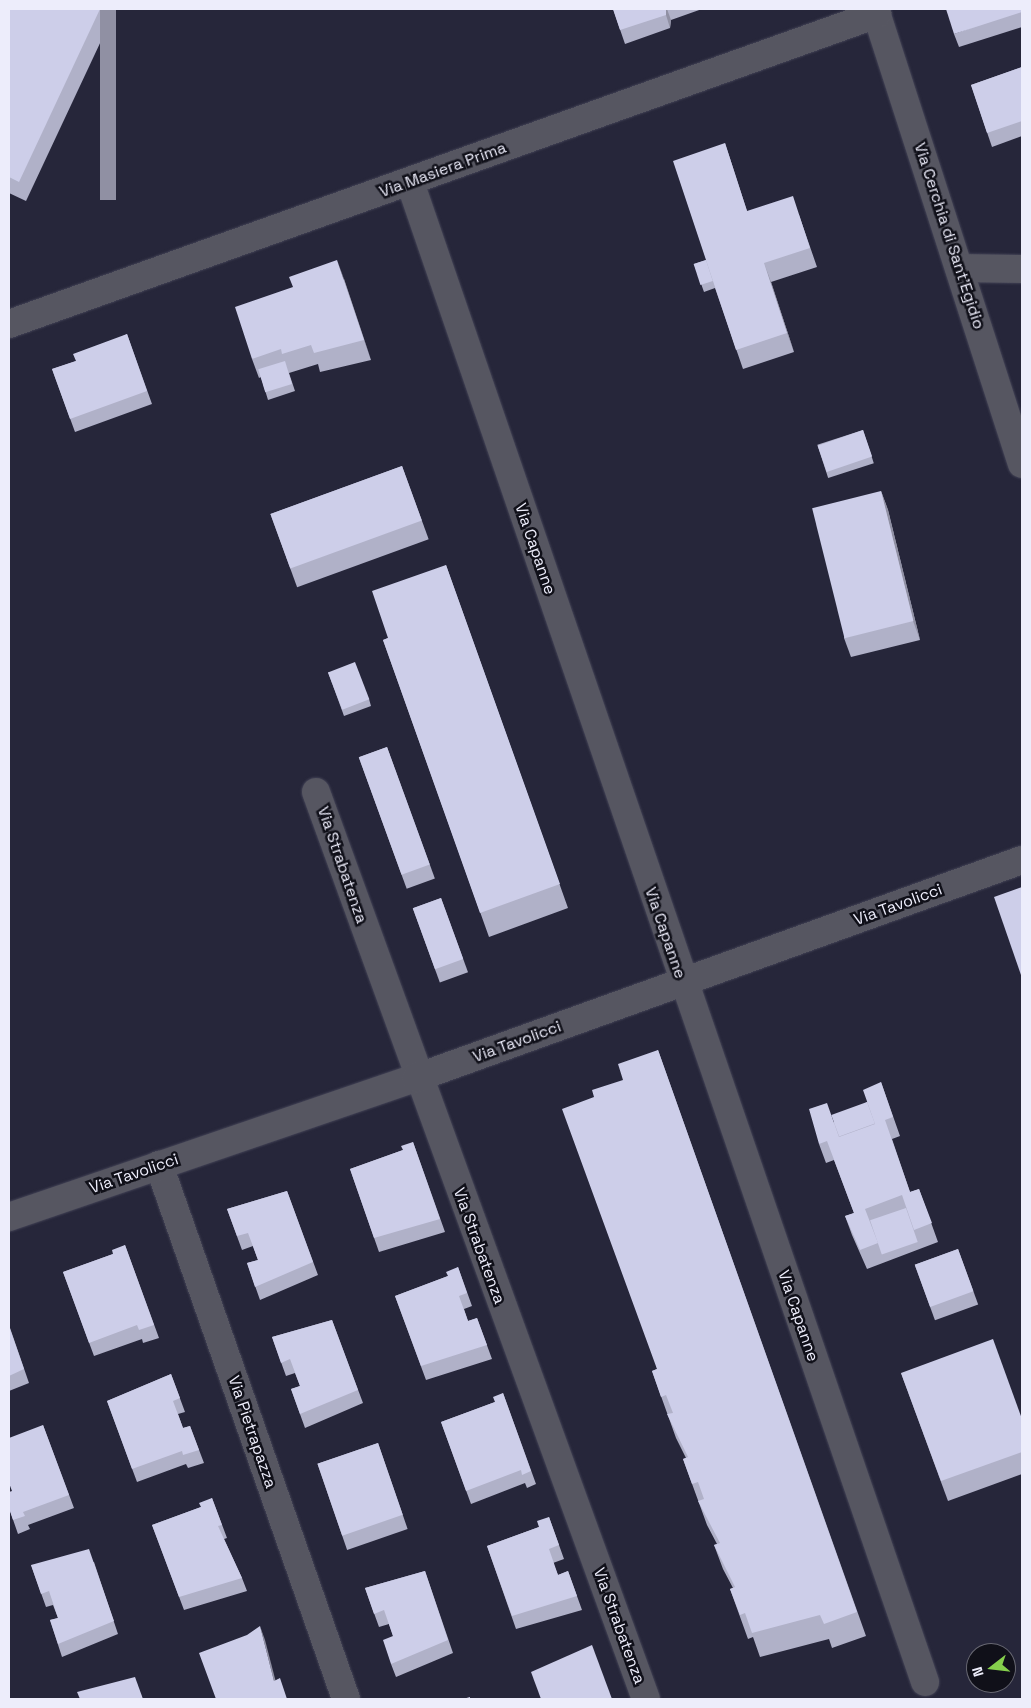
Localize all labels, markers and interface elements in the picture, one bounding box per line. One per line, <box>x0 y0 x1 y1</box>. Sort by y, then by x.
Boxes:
street label: Via Masiera Prima <box>377 138 509 202</box>
street label: Via Cerchia di Sant'Egidio <box>910 140 988 332</box>
street label: Via Capanne <box>510 501 560 597</box>
street label: Via Strabatenza <box>313 804 371 926</box>
street label: Via Tavolicci <box>851 880 945 930</box>
street label: Via Capanne <box>640 885 690 981</box>
street label: Via Tavolicci <box>470 1017 564 1067</box>
street label: Via Tavolicci <box>87 1150 181 1198</box>
street label: Via Strabatenza <box>449 1185 509 1307</box>
street label: Via Capanne <box>773 1268 823 1364</box>
street label: Via Pietrapazza <box>224 1373 280 1491</box>
street label: Via Strabatenza <box>589 1565 649 1687</box>
north arrow <box>966 1643 1016 1693</box>
text: N <box>968 1665 987 1679</box>

